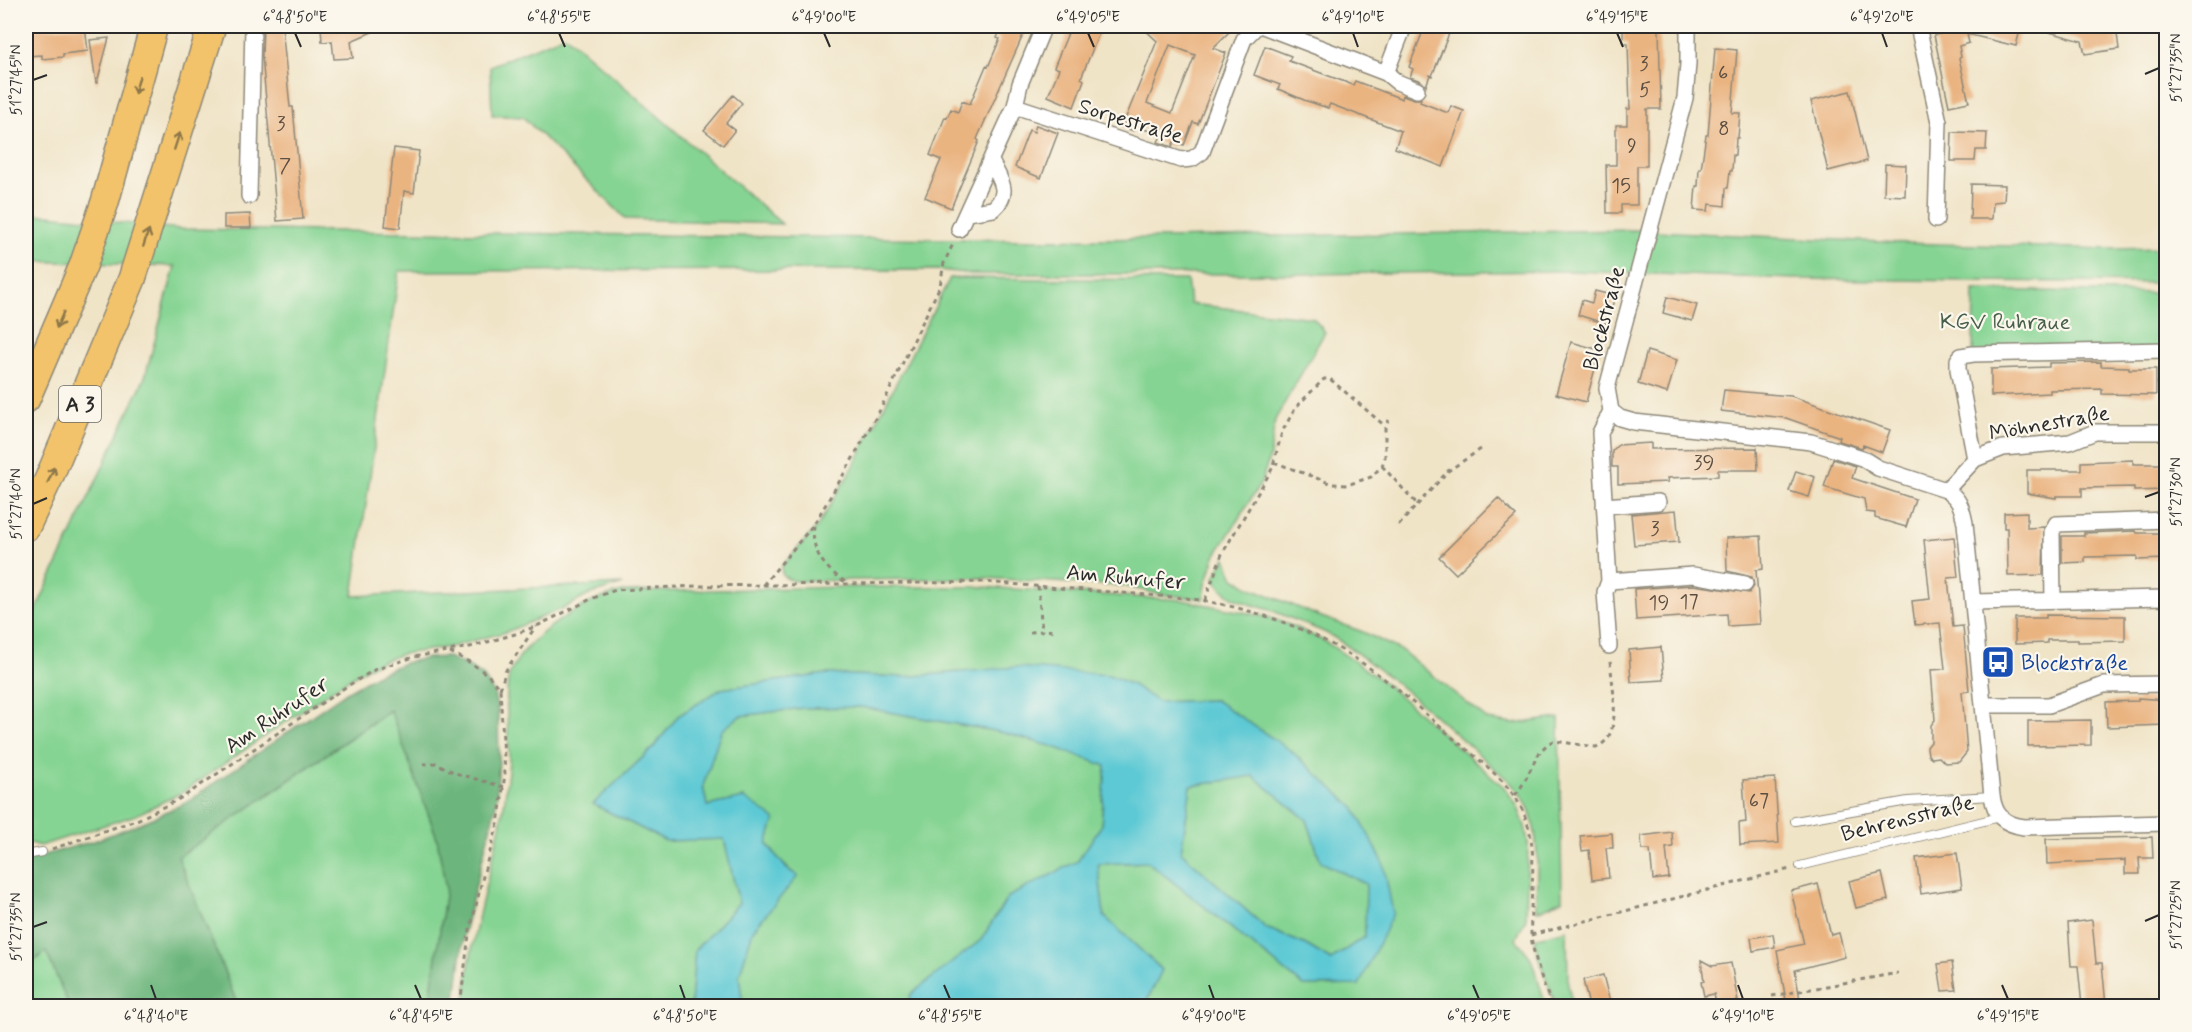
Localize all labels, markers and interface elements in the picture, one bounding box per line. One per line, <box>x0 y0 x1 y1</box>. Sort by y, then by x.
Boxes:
text: 6°48'50"E <box>263 8 328 28</box>
text: 6°48'55"E <box>527 8 591 28</box>
text: 6°49'00"E <box>792 8 857 28</box>
text: 6°49'05"E <box>1056 8 1120 28</box>
text: 6°49'10"E <box>1321 8 1385 28</box>
text: 6°49'15"E <box>1586 8 1648 28</box>
text: 6°49'20"E <box>1850 8 1914 28</box>
text: 51°27'35"N <box>2167 34 2187 102</box>
text: 51°27'45"N <box>7 45 27 115</box>
house number: 3 <box>1639 51 1649 78</box>
house number: 6 <box>1718 60 1728 87</box>
one-way arrow <box>131 76 143 95</box>
house number: 5 <box>1639 77 1651 104</box>
street label: Sorpestraße <box>1075 93 1186 151</box>
house number: 3 <box>276 111 286 138</box>
house number: 8 <box>1718 116 1730 143</box>
one-way arrow <box>172 132 183 151</box>
house number: 9 <box>1627 133 1637 160</box>
house number: 7 <box>279 153 291 180</box>
house number: 15 <box>1611 173 1631 200</box>
one-way arrow <box>141 229 152 248</box>
street label: Blockstraße <box>1578 263 1632 374</box>
park label: KGV Ruhraue <box>1940 309 2071 337</box>
one-way arrow <box>53 311 64 329</box>
road number: A 3 <box>59 386 101 422</box>
street label: Möhnestraße <box>1987 400 2112 448</box>
house number: 39 <box>1694 450 1714 477</box>
text: 51°27'30"N <box>2167 457 2187 527</box>
one-way arrow <box>46 466 57 484</box>
text: 51°27'40"N <box>7 468 27 540</box>
house number: 3 <box>1650 516 1660 543</box>
street label: Am Ruhrufer <box>1065 559 1187 597</box>
house number: 17 <box>1680 589 1699 616</box>
house number: 19 <box>1649 590 1669 617</box>
bus stop icon: Blockstraße <box>1980 644 2016 680</box>
place label: Blockstraße <box>2021 650 2128 678</box>
street label: Am Ruhrufer <box>220 670 335 761</box>
house number: 67 <box>1749 788 1769 815</box>
street label: Behrensstraße <box>1838 789 1977 849</box>
text: 51°27'25"N <box>2167 880 2187 950</box>
text: 51°27'35"N <box>7 893 27 961</box>
text: 6°48'40"E <box>124 1007 188 1027</box>
text: 6°48'45"E <box>389 1007 453 1027</box>
text: 6°48'50"E <box>653 1007 718 1027</box>
text: 6°48'55"E <box>918 1007 982 1027</box>
text: 6°49'00"E <box>1182 1007 1247 1027</box>
text: 6°49'05"E <box>1447 1007 1511 1027</box>
text: 6°49'10"E <box>1711 1007 1775 1027</box>
text: 6°49'15"E <box>1977 1007 2039 1027</box>

